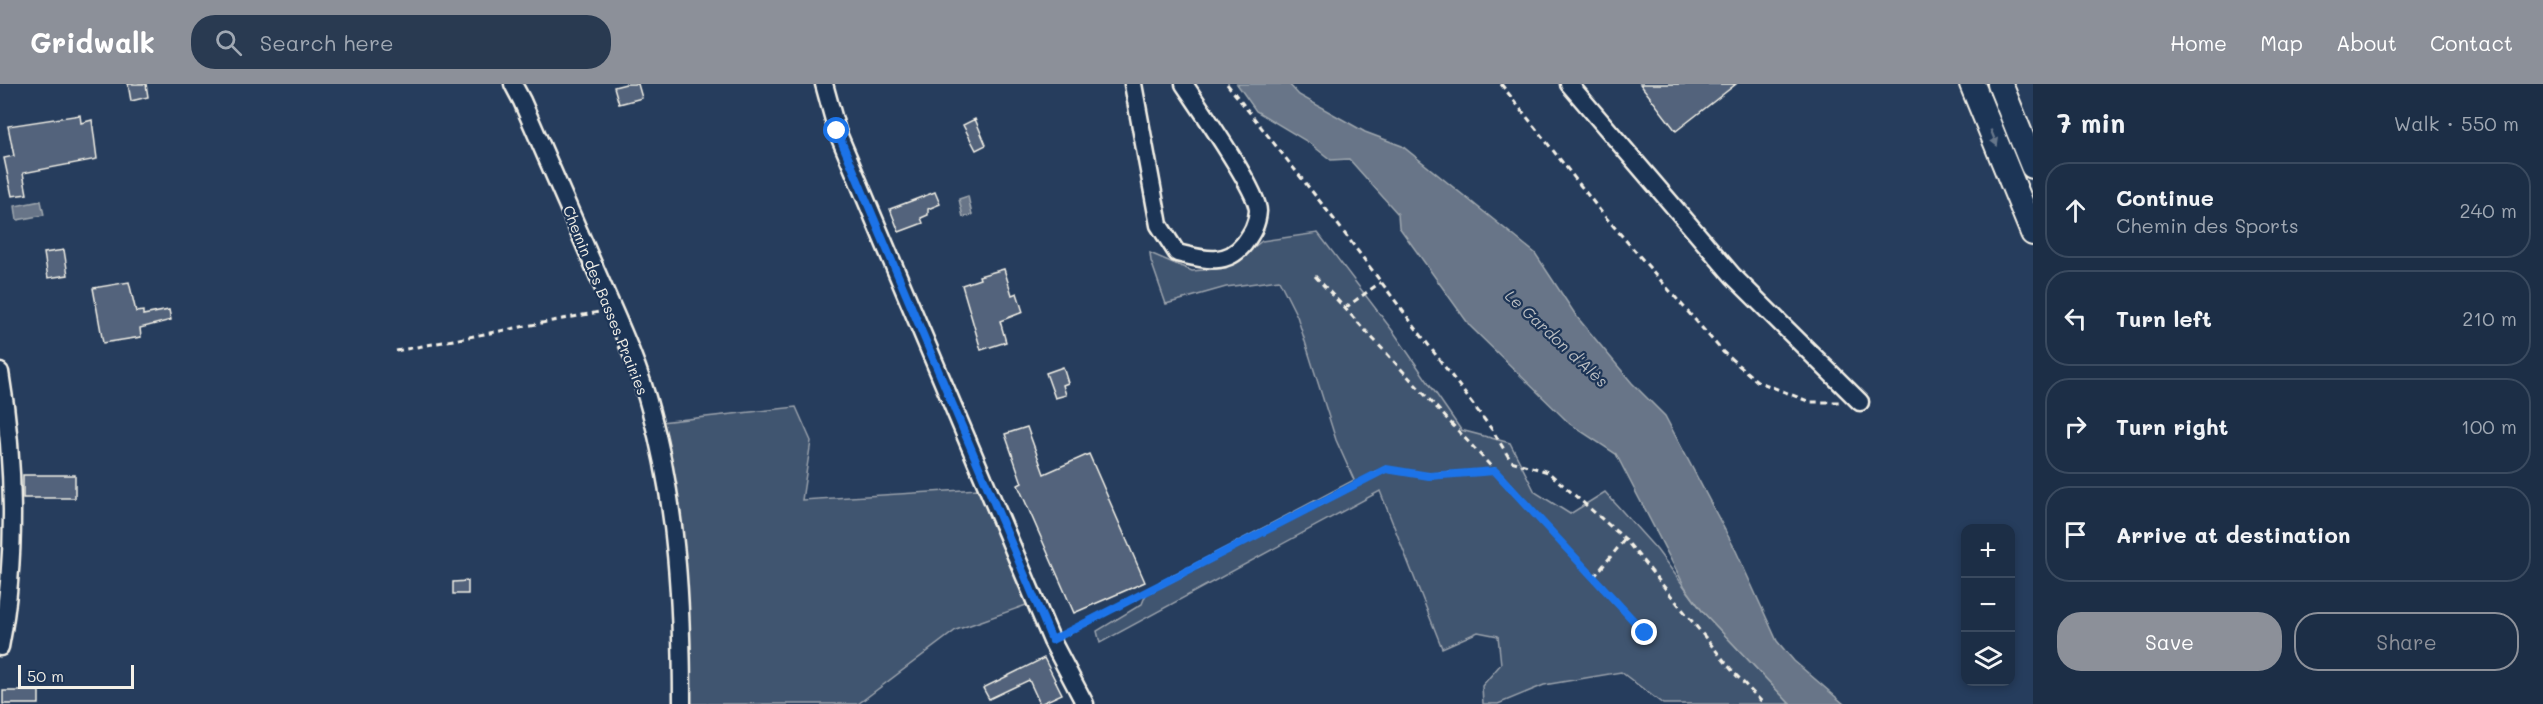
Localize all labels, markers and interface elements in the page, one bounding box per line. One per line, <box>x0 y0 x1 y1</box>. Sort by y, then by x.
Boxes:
search box <box>191 15 611 69</box>
text: Gridwalk <box>30 24 155 60</box>
icon: search <box>212 26 245 59</box>
text: Search here <box>260 28 394 57</box>
text: Home <box>2170 29 2227 56</box>
text: Map <box>2260 29 2303 56</box>
text: About <box>2336 29 2397 56</box>
text: Contact <box>2430 29 2513 56</box>
text: 7 min <box>2057 106 2125 140</box>
text: Walk · 550 m <box>2394 110 2519 136</box>
route start <box>823 117 849 143</box>
one-way arrow <box>1990 129 1999 147</box>
text: Continue <box>2116 183 2214 212</box>
icon: ahead <box>2059 194 2092 227</box>
text: 240 m <box>2459 197 2517 223</box>
street label: Chemin des Basses Prairies <box>559 202 653 398</box>
text: Chemin des Sports <box>2116 212 2299 238</box>
water label: Le Gardon d'Alès <box>1501 285 1613 391</box>
icon: left <box>2059 302 2092 335</box>
text: Turn left <box>2116 304 2212 333</box>
text: 210 m <box>2462 305 2517 331</box>
icon: right <box>2059 410 2092 443</box>
text: Turn right <box>2116 412 2228 441</box>
text: 100 m <box>2461 413 2517 439</box>
icon: arrive <box>2059 518 2092 551</box>
text: Arrive at destination <box>2116 520 2351 549</box>
map controls <box>1961 524 2015 686</box>
button: + <box>1961 524 2015 578</box>
button: − <box>1961 578 2015 632</box>
button: Save <box>2057 612 2282 671</box>
button: Share <box>2294 612 2519 671</box>
route end <box>1631 619 1657 645</box>
button: layers <box>1961 632 2015 686</box>
scale bar <box>18 662 134 690</box>
text: 50 m <box>27 665 64 686</box>

